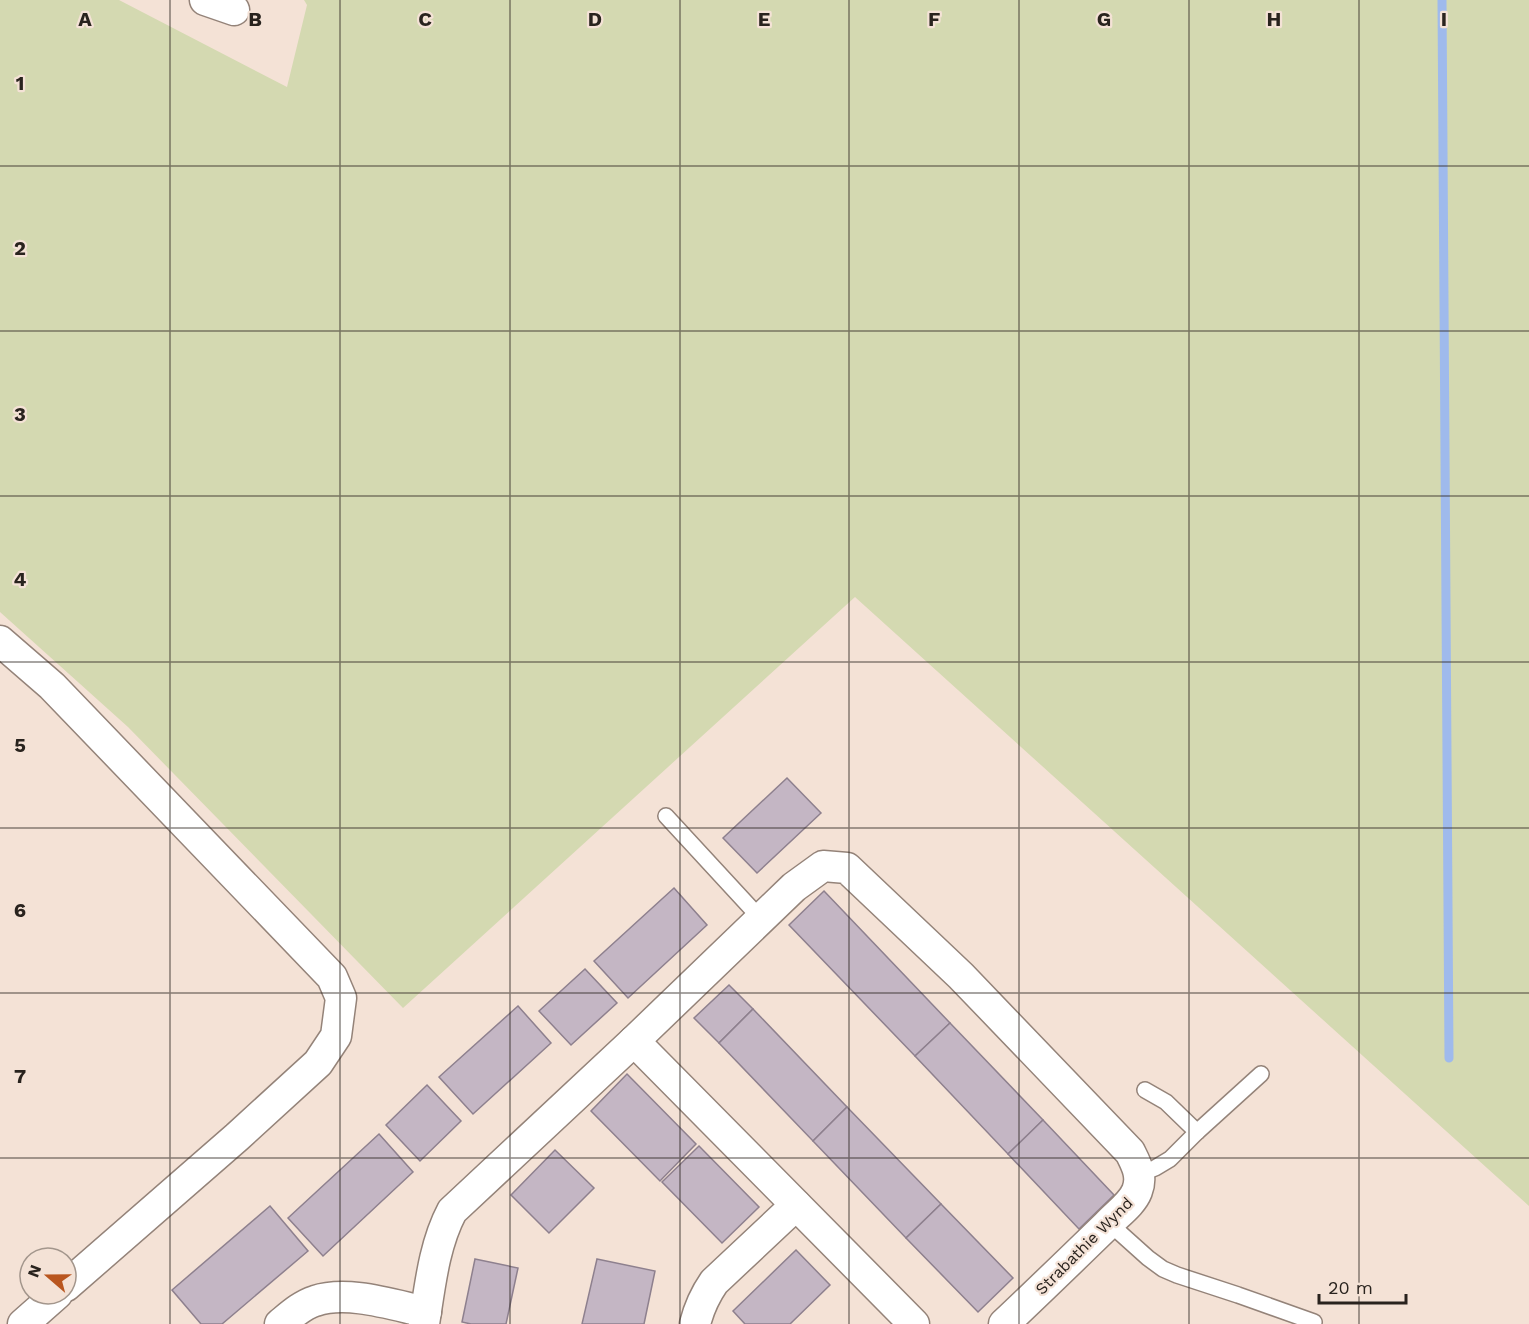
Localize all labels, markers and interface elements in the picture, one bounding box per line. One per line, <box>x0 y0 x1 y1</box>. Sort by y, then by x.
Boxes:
text: A <box>78 7 92 31</box>
text: B <box>248 7 262 31</box>
text: C <box>418 7 432 31</box>
text: D <box>588 7 602 31</box>
text: E <box>758 7 770 31</box>
text: F <box>928 7 940 31</box>
text: G <box>1097 7 1111 31</box>
text: H <box>1267 7 1281 31</box>
text: I <box>1441 7 1447 31</box>
text: 1 <box>16 71 24 95</box>
text: 2 <box>14 236 26 260</box>
text: 3 <box>14 402 26 426</box>
text: 4 <box>14 567 27 591</box>
text: 5 <box>14 733 26 757</box>
text: 6 <box>14 898 26 922</box>
text: 7 <box>14 1064 26 1088</box>
street label: Strabathie Wynd <box>1031 1193 1137 1299</box>
north arrow <box>18 1246 78 1306</box>
text: N <box>23 1262 45 1280</box>
scale bar <box>1319 1267 1406 1305</box>
text: 20 m <box>1328 1277 1373 1298</box>

